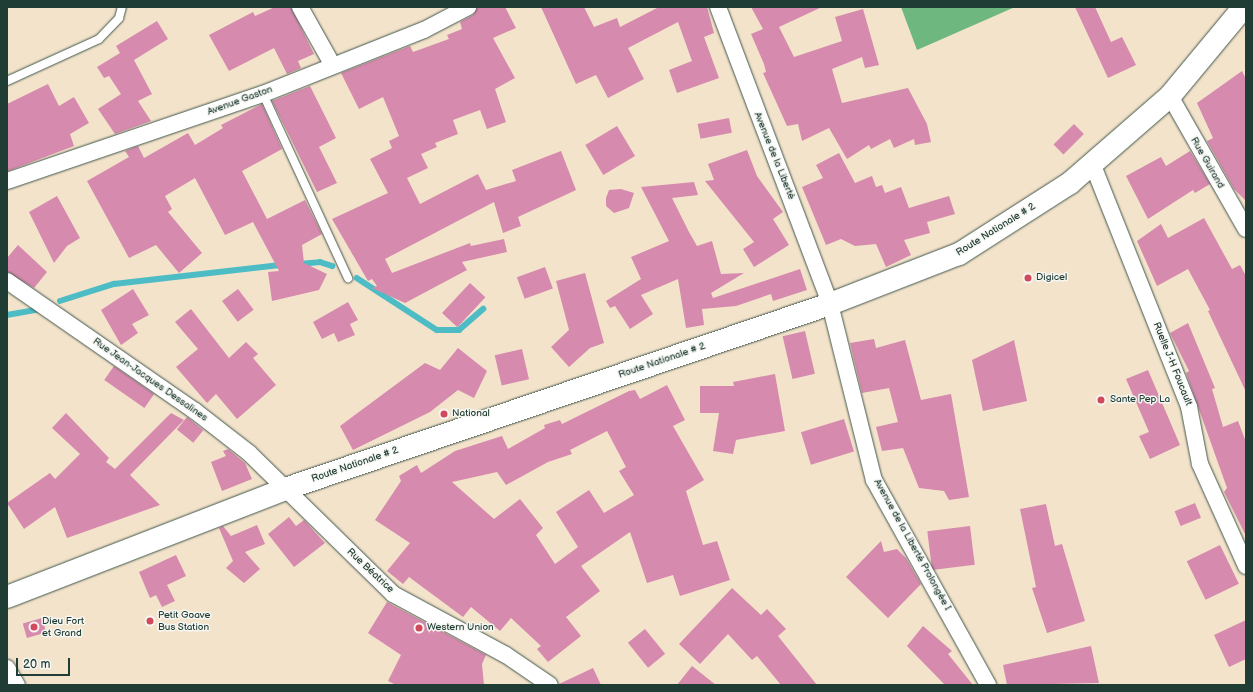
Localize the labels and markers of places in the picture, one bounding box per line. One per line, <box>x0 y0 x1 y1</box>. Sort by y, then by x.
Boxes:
place label: Digicel <box>1036 272 1067 284</box>
marker: Digicel <box>1023 273 1033 283</box>
marker: Sante Pep La <box>1095 394 1107 406</box>
place label: Sante Pep La <box>1110 394 1170 406</box>
place label: National <box>452 408 490 420</box>
marker: National <box>439 409 449 419</box>
place label: Petit Goave Bus Station <box>158 609 210 632</box>
place label: Dieu Fort et Grand <box>42 615 84 638</box>
marker: Petit Goave Bus Station <box>145 616 155 626</box>
marker: Dieu Fort et Grand <box>29 622 39 632</box>
place label: Western Union <box>427 622 494 634</box>
marker: Western Union <box>414 623 424 633</box>

